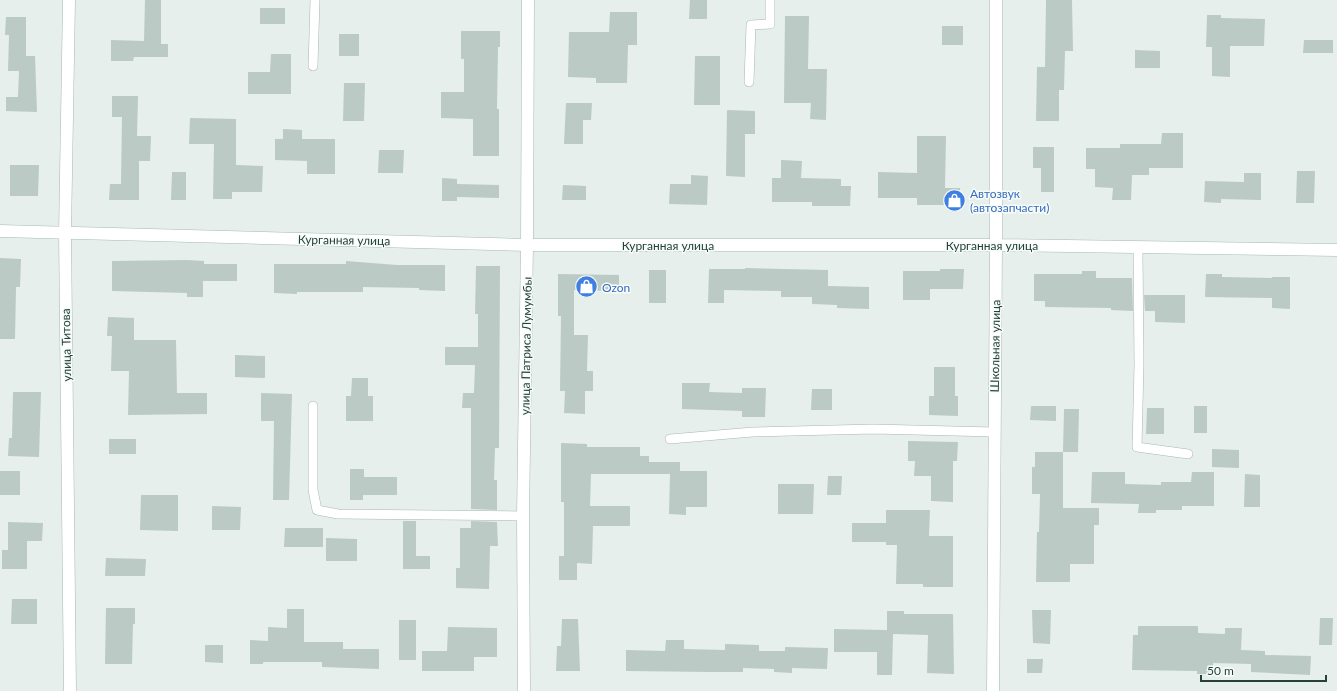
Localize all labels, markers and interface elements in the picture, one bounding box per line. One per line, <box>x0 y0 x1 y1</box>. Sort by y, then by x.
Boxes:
place label: Автозвук (автозапчасти) <box>970 186 1049 215</box>
shop icon: Автозвук (автозапчасти) <box>941 187 967 213</box>
street label: Курганная улица <box>298 232 390 248</box>
street label: Курганная улица <box>622 238 714 253</box>
street label: Курганная улица <box>946 238 1038 253</box>
shop icon: Ozon <box>573 274 599 300</box>
street label: улица Патриса Лумумбы <box>517 277 535 415</box>
place label: Ozon <box>602 280 630 295</box>
street label: Школьная улица <box>987 300 1003 392</box>
street label: улица Титова <box>58 308 74 382</box>
scale bar <box>1201 657 1326 683</box>
text: 50 m <box>1207 663 1234 678</box>

